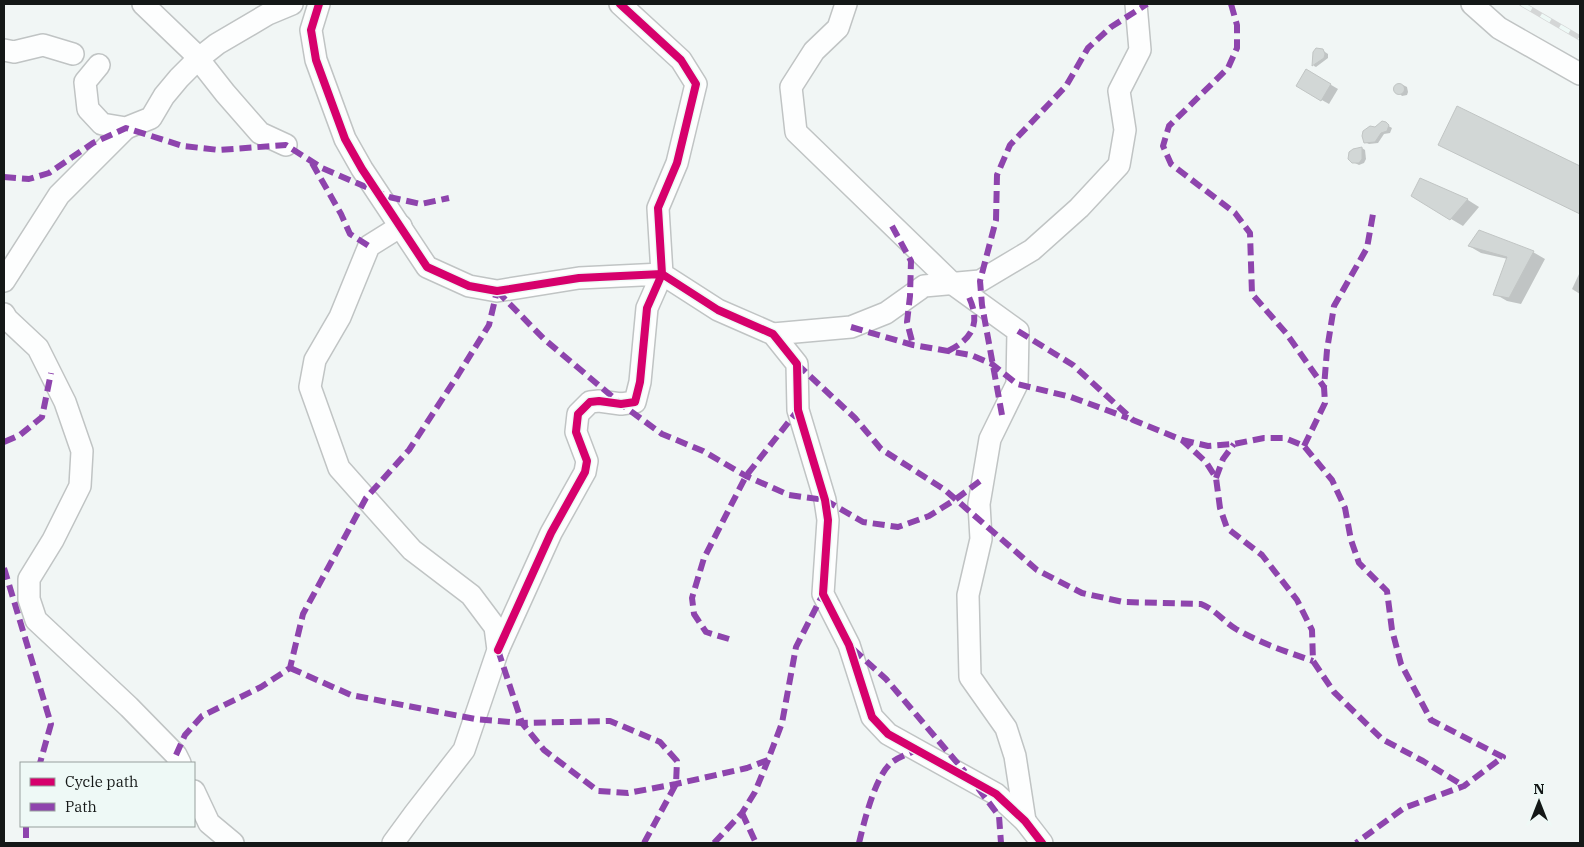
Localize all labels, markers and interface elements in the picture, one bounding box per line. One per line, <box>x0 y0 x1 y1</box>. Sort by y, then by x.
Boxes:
legend <box>20 762 195 827</box>
text: Cycle path <box>65 772 138 791</box>
north arrow <box>1514 777 1564 827</box>
text: N <box>1533 780 1545 798</box>
text: Path <box>65 797 97 816</box>

